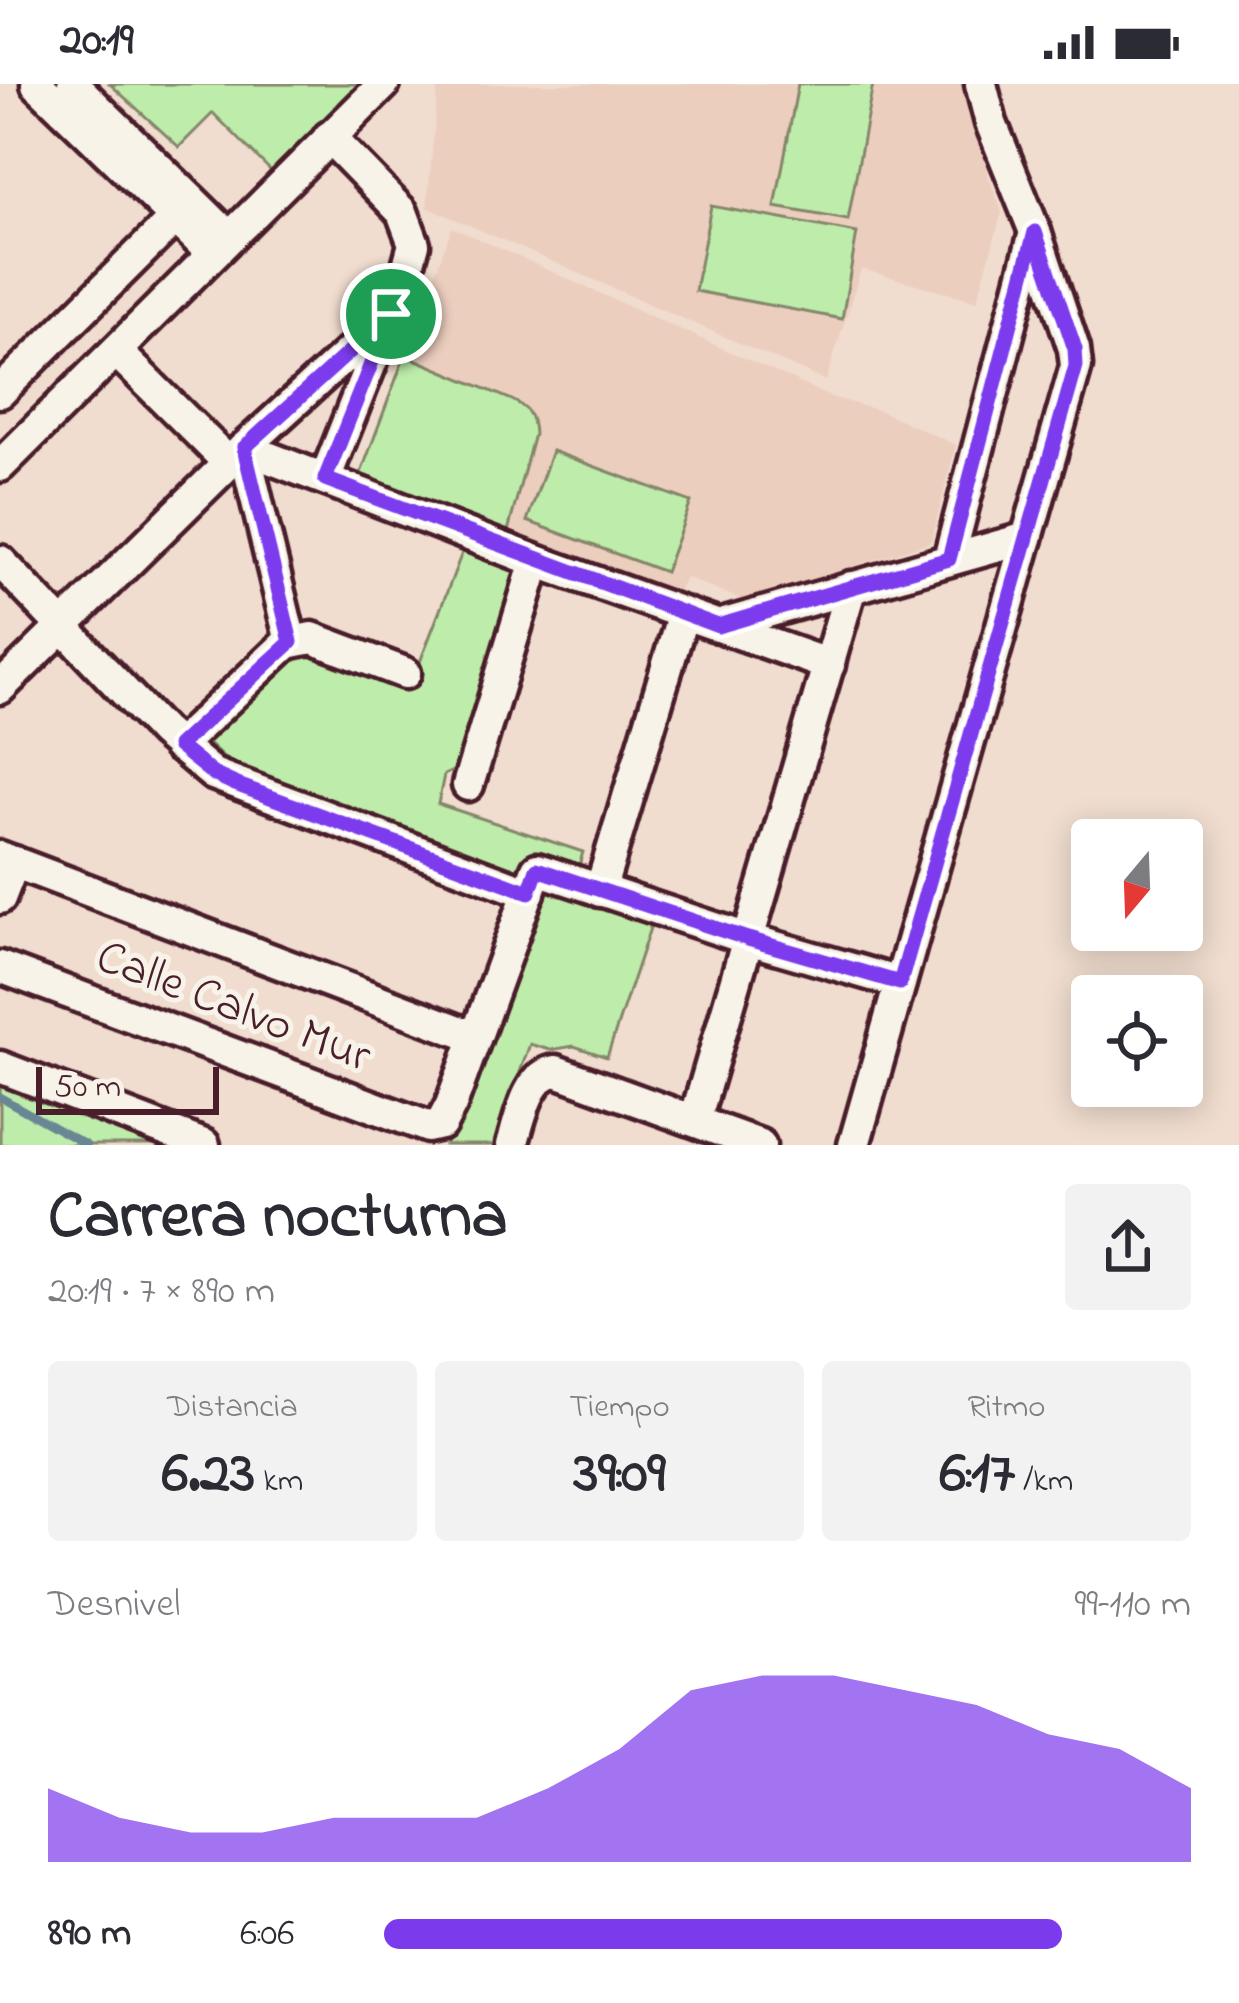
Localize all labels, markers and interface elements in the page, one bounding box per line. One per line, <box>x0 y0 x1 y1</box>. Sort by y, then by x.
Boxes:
text: 20:19 <box>60 9 134 75</box>
pin <box>340 263 442 365</box>
icon: arrive <box>358 281 424 347</box>
north arrow <box>1071 819 1203 951</box>
map controls <box>1071 819 1203 1107</box>
street label: Calle Calvo Mur <box>86 924 381 1093</box>
button: locate <box>1071 975 1203 1107</box>
scale bar <box>36 1061 219 1114</box>
text: 50 m <box>54 1064 121 1112</box>
text: Carrera nocturna <box>48 1171 508 1267</box>
button: share <box>1065 1184 1191 1310</box>
text: 20:19 · 7 × 890 m <box>48 1264 275 1321</box>
text: Distancia <box>167 1384 298 1432</box>
text: Tiempo <box>569 1384 670 1432</box>
text: Ritmo <box>967 1384 1046 1432</box>
text: 6.23 <box>162 1432 255 1519</box>
text: 39:09 <box>574 1432 665 1519</box>
text: 6:17 <box>940 1432 1015 1519</box>
text: km <box>255 1458 303 1506</box>
text: /km <box>1015 1458 1073 1506</box>
text: Desnivel <box>48 1577 180 1634</box>
text: 99–110 m <box>1075 1577 1191 1634</box>
text: 890 m <box>48 1906 131 1963</box>
text: 6:06 <box>240 1906 294 1963</box>

